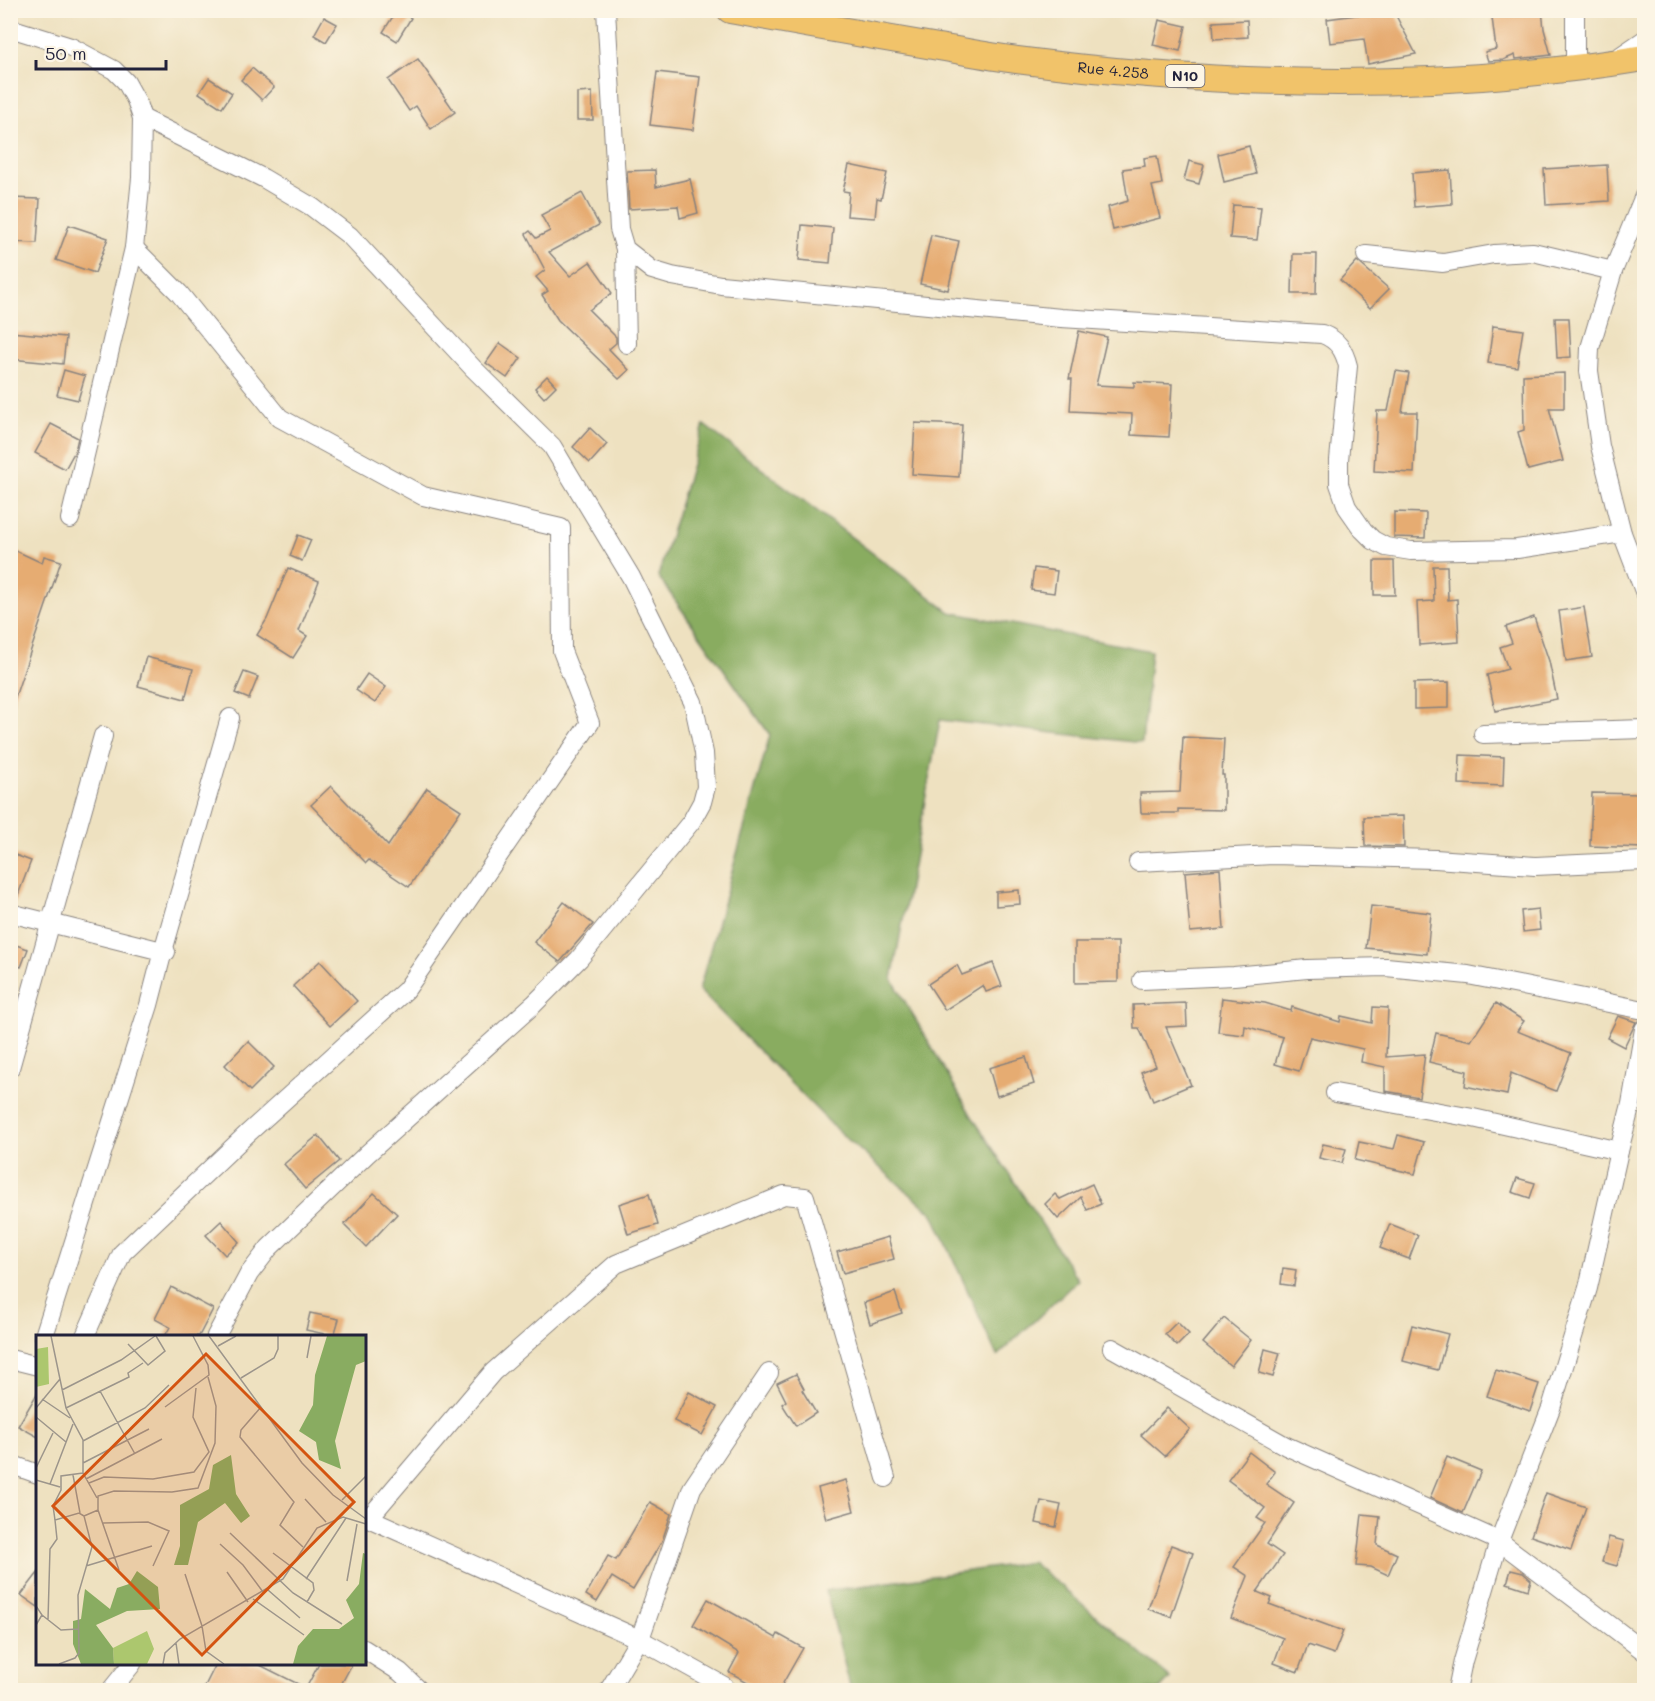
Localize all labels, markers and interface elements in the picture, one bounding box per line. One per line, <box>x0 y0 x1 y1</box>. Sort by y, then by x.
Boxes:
scale bar <box>36 33 166 71</box>
text: 50 m <box>45 41 87 65</box>
street label: Rue 4.258 <box>1077 56 1150 83</box>
road number: N10 <box>1166 65 1204 87</box>
inset map <box>36 1335 366 1665</box>

